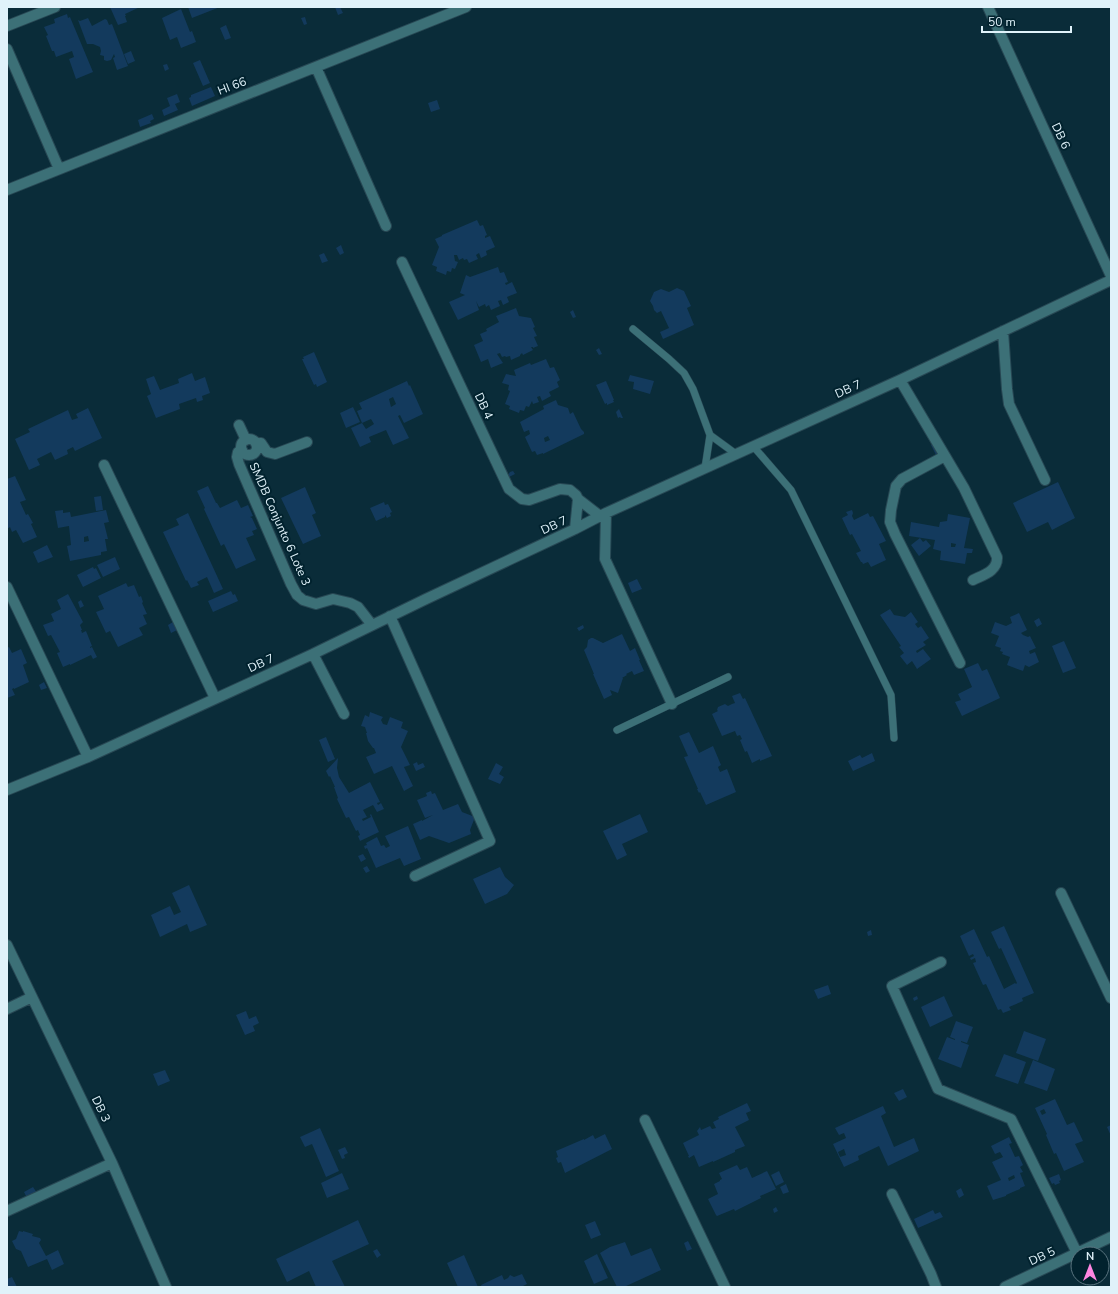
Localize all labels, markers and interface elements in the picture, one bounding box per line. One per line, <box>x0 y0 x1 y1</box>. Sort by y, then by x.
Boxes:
scale bar <box>982 8 1071 34</box>
text: 50 m <box>988 14 1016 30</box>
street label: HI 66 <box>215 73 249 99</box>
street label: DB 6 <box>1048 120 1074 152</box>
street label: DB 7 <box>832 376 864 402</box>
street label: DB 4 <box>471 390 497 422</box>
street label: SMDB Conjunto 6 Lote 3 <box>246 460 314 588</box>
street label: DB 7 <box>538 512 570 538</box>
street label: DB 7 <box>245 650 277 676</box>
street label: DB 3 <box>88 1093 114 1125</box>
street label: DB 5 <box>1026 1243 1058 1269</box>
north arrow <box>1070 1246 1110 1286</box>
text: N <box>1086 1249 1094 1264</box>

